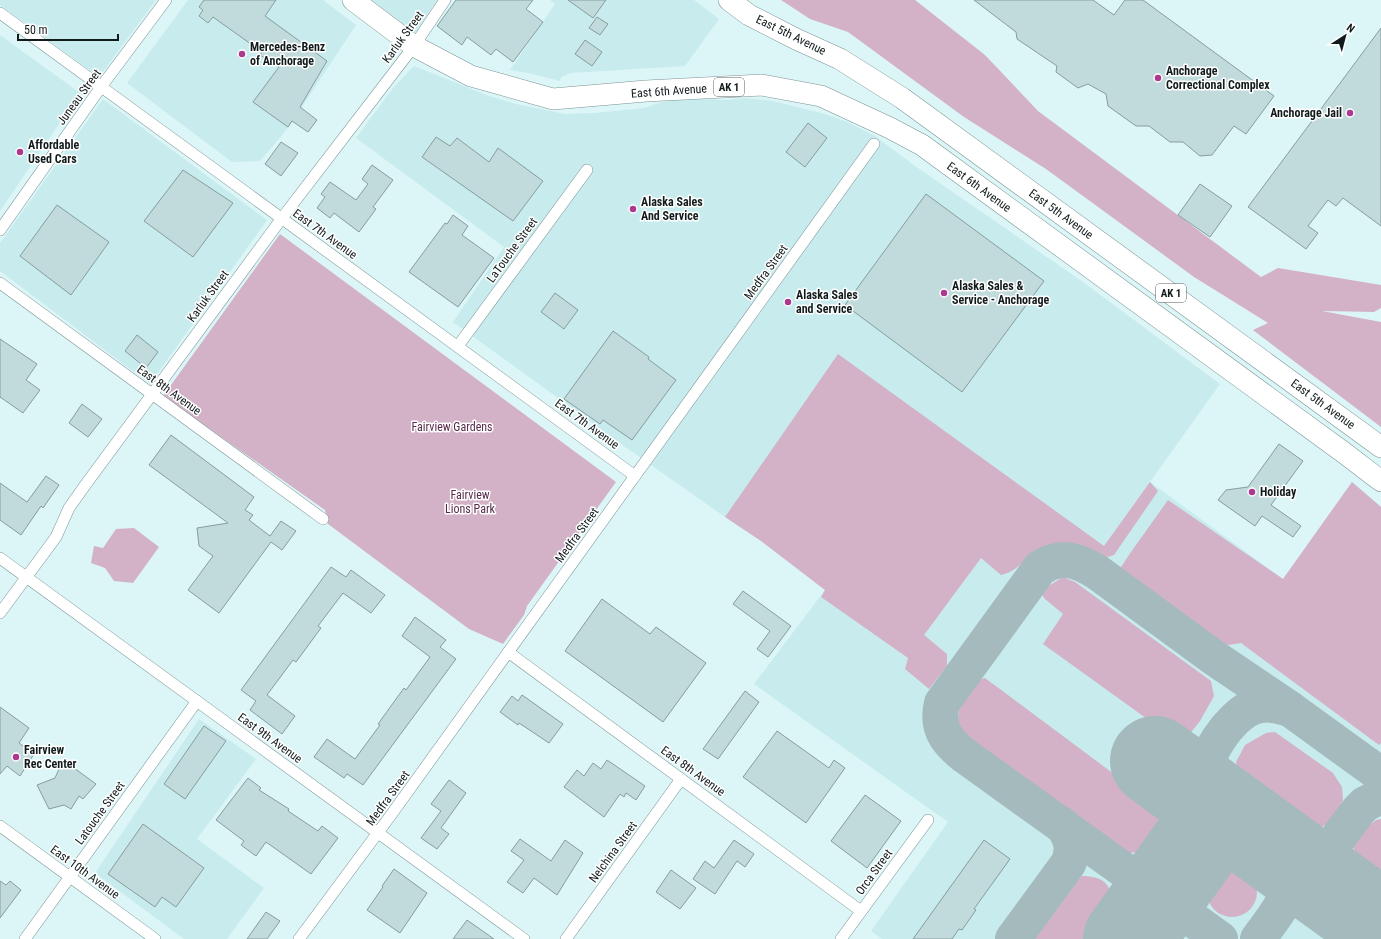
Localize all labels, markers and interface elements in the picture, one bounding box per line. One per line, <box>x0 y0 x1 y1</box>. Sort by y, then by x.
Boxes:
street label: Karluk Street <box>379 8 427 66</box>
street label: East 5th Avenue <box>754 12 829 58</box>
scale bar <box>18 16 118 42</box>
north arrow <box>1325 16 1365 56</box>
text: N <box>1344 21 1357 36</box>
text: 50 m <box>24 23 48 37</box>
place label: Mercedes-Benz of Anchorage <box>250 40 325 68</box>
marker: Mercedes-Benz of Anchorage <box>237 49 247 59</box>
place label: Anchorage Correctional Complex <box>1166 64 1270 92</box>
street label: Juneau Street <box>54 66 104 128</box>
marker: Anchorage Correctional Complex <box>1153 73 1163 83</box>
road number: AK 1 <box>714 78 744 96</box>
street label: East 6th Avenue <box>631 81 708 101</box>
place label: Anchorage Jail <box>1270 106 1342 120</box>
marker: Anchorage Jail <box>1345 108 1355 118</box>
place label: Affordable Used Cars <box>28 138 79 166</box>
marker: Affordable Used Cars <box>15 147 25 157</box>
street label: East 6th Avenue <box>944 159 1014 215</box>
street label: East 5th Avenue <box>1026 186 1096 242</box>
place label: Alaska Sales And Service <box>641 195 703 223</box>
marker: Alaska Sales And Service <box>628 204 638 214</box>
street label: East 7th Avenue <box>290 206 360 262</box>
street label: LaTouche Street <box>484 214 540 285</box>
street label: Medfra Street <box>741 241 791 302</box>
street label: Karluk Street <box>184 267 232 325</box>
place label: Alaska Sales & Service - Anchorage <box>952 279 1050 307</box>
road number: AK 1 <box>1156 284 1186 302</box>
place label: Alaska Sales and Service <box>796 288 858 316</box>
marker: Alaska Sales & Service - Anchorage <box>939 288 949 298</box>
marker: Alaska Sales and Service <box>783 297 793 307</box>
street label: East 8th Avenue <box>134 362 204 418</box>
street label: East 5th Avenue <box>1288 376 1358 432</box>
street label: East 7th Avenue <box>552 396 622 452</box>
park label: Fairview Gardens <box>411 420 493 434</box>
place label: Holiday <box>1260 485 1297 499</box>
marker: Holiday <box>1247 487 1257 497</box>
park label: Fairview Lions Park <box>445 488 496 516</box>
street label: Medfra Street <box>552 504 602 565</box>
street label: East 9th Avenue <box>235 710 305 766</box>
place label: Fairview Rec Center <box>24 743 77 771</box>
street label: East 8th Avenue <box>658 743 728 799</box>
marker: Fairview Rec Center <box>11 752 21 762</box>
street label: Medfra Street <box>363 767 413 828</box>
street label: Latouche Street <box>72 778 128 847</box>
street label: Nelchina Street <box>586 818 640 885</box>
street label: East 10th Avenue <box>48 842 123 902</box>
street label: Orca Street <box>853 846 895 898</box>

